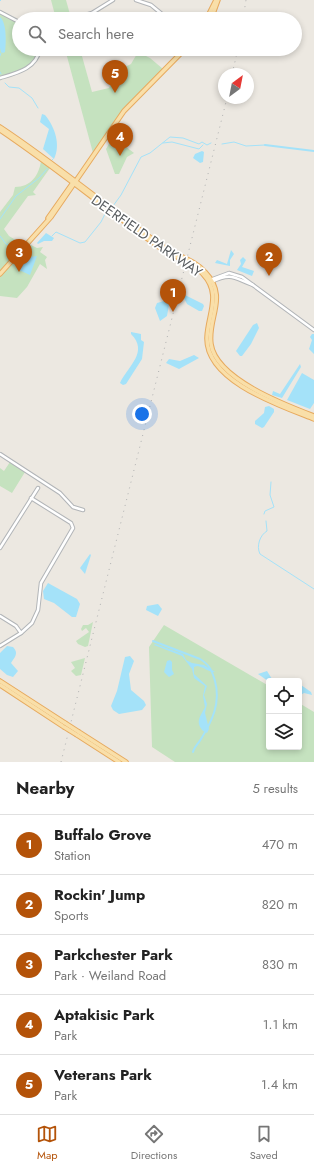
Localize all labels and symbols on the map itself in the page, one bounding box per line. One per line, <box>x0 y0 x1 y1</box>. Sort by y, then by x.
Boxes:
pin: 5 <box>102 60 128 93</box>
north arrow <box>218 68 254 104</box>
pin: 4 <box>107 123 133 156</box>
street label: DEERFIELD PARKWAY <box>87 190 207 282</box>
pin: 3 <box>6 239 32 272</box>
pin: 2 <box>256 243 282 276</box>
pin: 1 <box>160 279 186 312</box>
your location <box>132 404 152 424</box>

